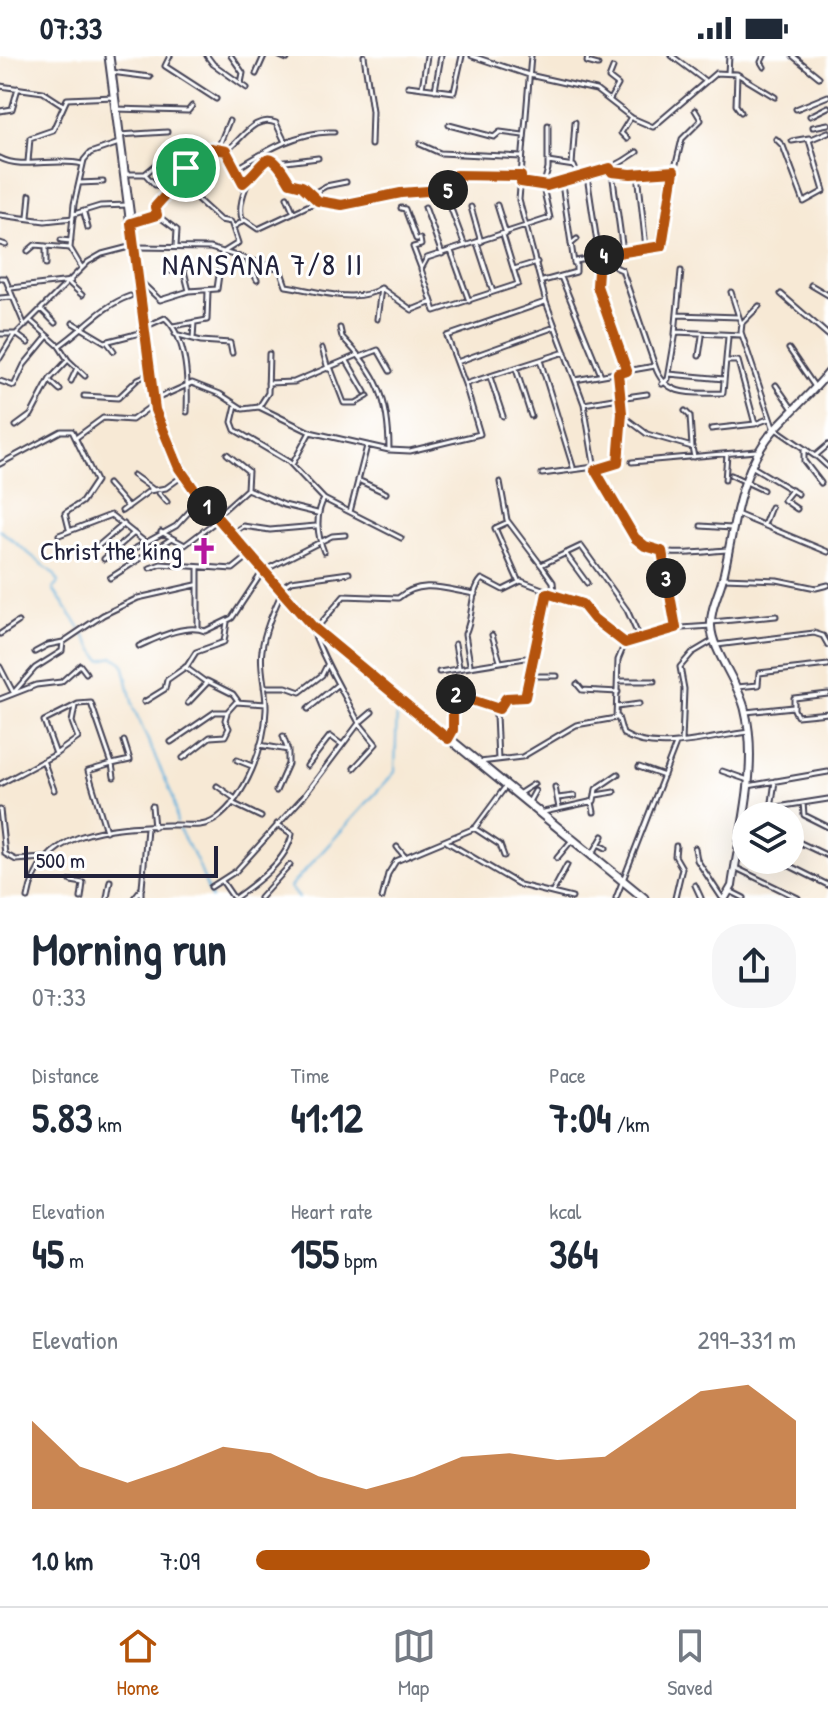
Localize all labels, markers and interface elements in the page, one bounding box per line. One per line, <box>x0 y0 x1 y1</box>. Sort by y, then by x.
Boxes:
text: 07:33 <box>40 8 102 48</box>
pin <box>152 134 220 202</box>
icon: arrive <box>164 146 208 190</box>
pin: 5 <box>428 170 468 210</box>
text: 5 <box>443 175 453 205</box>
pin: 4 <box>584 235 624 275</box>
text: 4 <box>600 240 608 270</box>
district label: NANSANA 7/8 II <box>162 244 364 284</box>
pin: 1 <box>187 486 227 526</box>
text: 1 <box>203 491 211 521</box>
place label: Christ the king <box>40 533 182 568</box>
church icon: Christ the king <box>189 536 219 566</box>
pin: 3 <box>646 558 686 598</box>
text: 3 <box>661 563 671 593</box>
pin: 2 <box>436 674 476 714</box>
text: 2 <box>451 679 461 709</box>
map controls <box>732 802 804 874</box>
button: layers <box>732 802 804 874</box>
scale bar <box>24 842 218 878</box>
text: 500 m <box>36 845 85 875</box>
text: Morning run <box>32 919 227 979</box>
button: share <box>712 924 796 1008</box>
text: 07:33 <box>32 979 86 1014</box>
text: Distance <box>32 1060 99 1090</box>
text: Time <box>291 1060 330 1090</box>
text: Pace <box>549 1060 586 1090</box>
text: 5.83 <box>32 1090 93 1144</box>
text: 41:12 <box>291 1090 363 1144</box>
text: 7:04 <box>549 1090 611 1144</box>
text: km <box>93 1109 122 1139</box>
text: /km <box>611 1109 650 1139</box>
text: Elevation <box>32 1196 105 1226</box>
text: Heart rate <box>291 1196 373 1226</box>
text: kcal <box>549 1196 581 1226</box>
text: 45 <box>32 1226 64 1280</box>
text: 155 <box>291 1226 339 1280</box>
text: 364 <box>549 1226 598 1280</box>
text: m <box>64 1245 84 1275</box>
text: bpm <box>339 1245 378 1275</box>
text: Elevation <box>32 1322 118 1357</box>
text: 299–331 m <box>697 1322 796 1357</box>
text: 1.0 km <box>32 1543 93 1578</box>
text: 7:09 <box>160 1543 200 1578</box>
tab: Home <box>116 1624 160 1702</box>
tab: Map <box>392 1624 436 1702</box>
tab: Saved <box>667 1624 712 1702</box>

